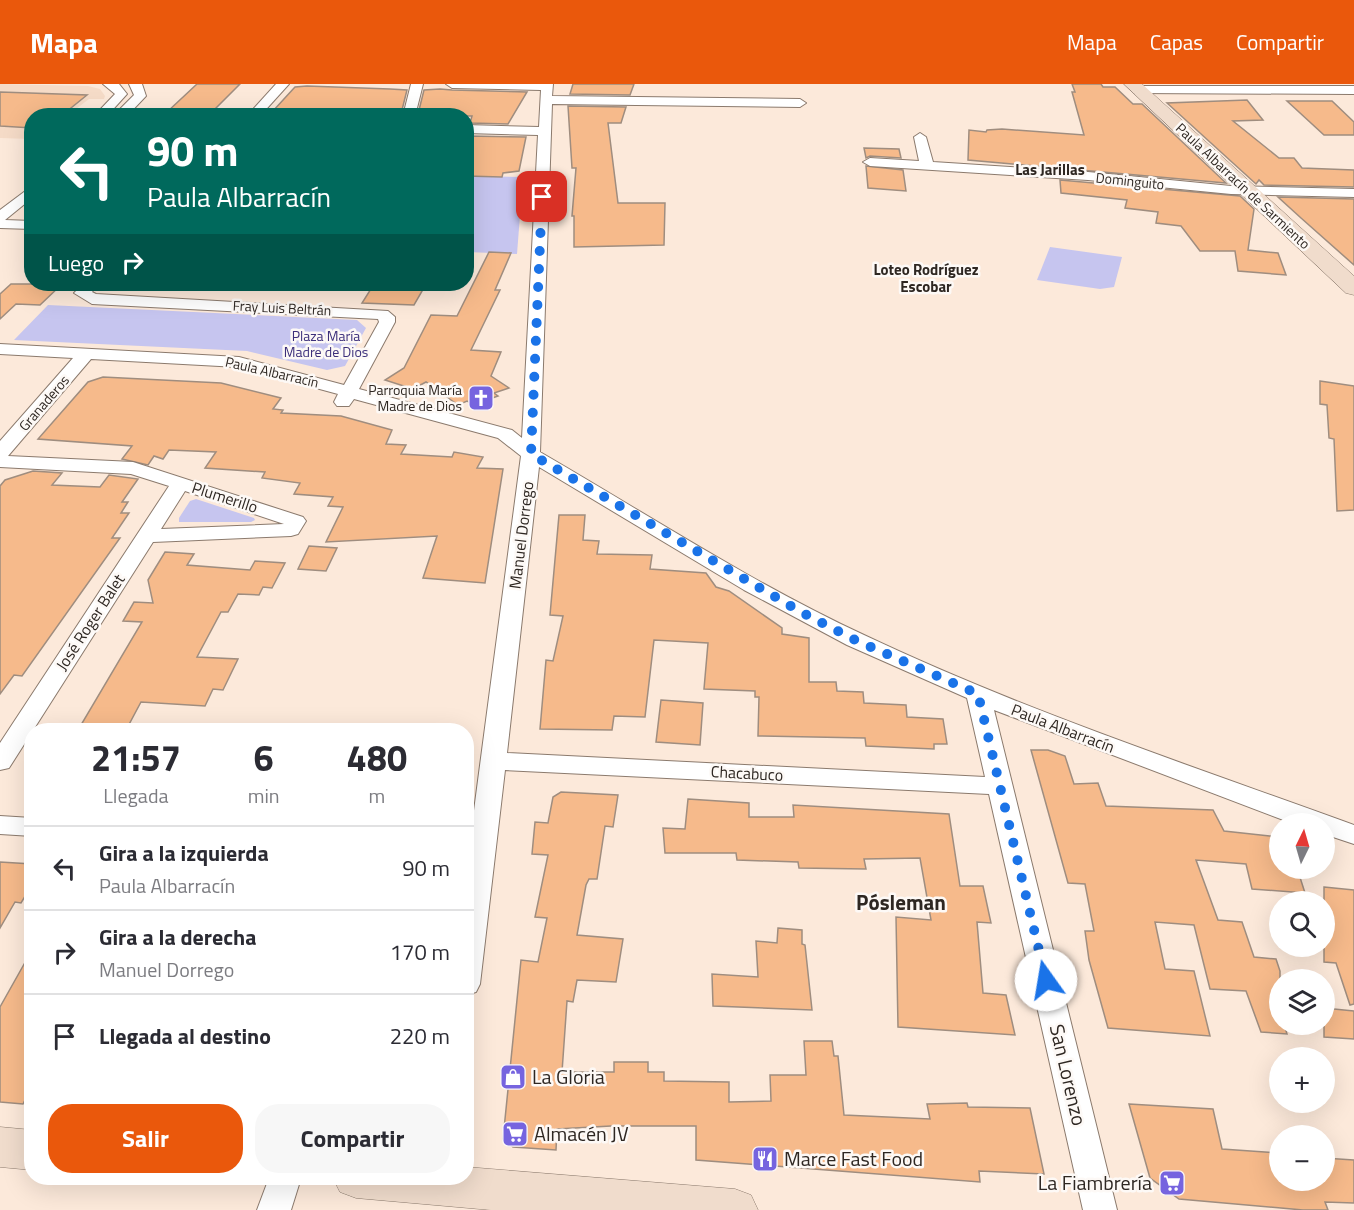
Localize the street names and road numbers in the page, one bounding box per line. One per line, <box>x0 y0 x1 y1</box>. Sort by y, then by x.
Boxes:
street label: Paula Albarracín de Sarmiento <box>1171 118 1315 254</box>
street label: Dominguito <box>1095 166 1165 195</box>
street label: Fray Luis Beltrán <box>232 294 332 321</box>
street label: Paula Albarracín <box>223 351 321 392</box>
street label: Granaderos <box>13 370 74 435</box>
street label: Plumerillo <box>189 475 261 519</box>
street label: Manuel Dorrego <box>502 480 540 590</box>
street label: José Roger Balet <box>50 569 130 675</box>
street label: Paula Albarracín <box>1008 697 1118 759</box>
street label: Chacabuco <box>710 759 784 787</box>
street label: San Lorenzo <box>1042 1021 1095 1129</box>

